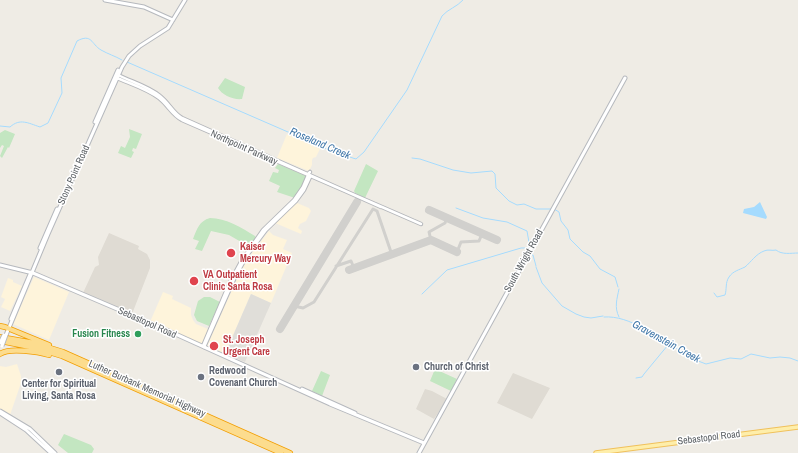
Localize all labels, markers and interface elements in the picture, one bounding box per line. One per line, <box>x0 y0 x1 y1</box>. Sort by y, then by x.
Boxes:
water label: Roseland Creek <box>288 125 352 163</box>
street label: Northpoint Parkway <box>209 128 279 168</box>
street label: Stony Point Road <box>55 143 93 207</box>
street label: South Wright Road <box>502 228 546 294</box>
place label: Kaiser Mercury Way <box>240 241 291 264</box>
marker: Kaiser Mercury Way <box>225 247 237 259</box>
place label: VA Outpatient Clinic Santa Rosa <box>203 269 272 292</box>
marker: VA Outpatient Clinic Santa Rosa <box>188 275 200 287</box>
street label: Sebastopol Road <box>116 305 178 341</box>
water label: Gravenstein Creek <box>630 318 702 366</box>
place label: Fusion Fitness <box>72 328 130 340</box>
marker: Fusion Fitness <box>133 329 143 339</box>
place label: St. Joseph Urgent Care <box>223 334 270 358</box>
marker: St. Joseph Urgent Care <box>208 340 220 352</box>
street label: Luther Burbank Memorial Highway <box>87 358 207 420</box>
place label: Church of Christ <box>424 361 489 373</box>
marker: Church of Christ <box>411 362 421 372</box>
place label: Redwood Covenant Church <box>209 365 277 388</box>
marker: Center for Spiritual Living, Santa Rosa <box>54 367 64 377</box>
marker: Redwood Covenant Church <box>196 372 206 382</box>
place label: Center for Spiritual Living, Santa Rosa <box>22 378 96 402</box>
street label: Sebastopol Road <box>677 428 741 448</box>

